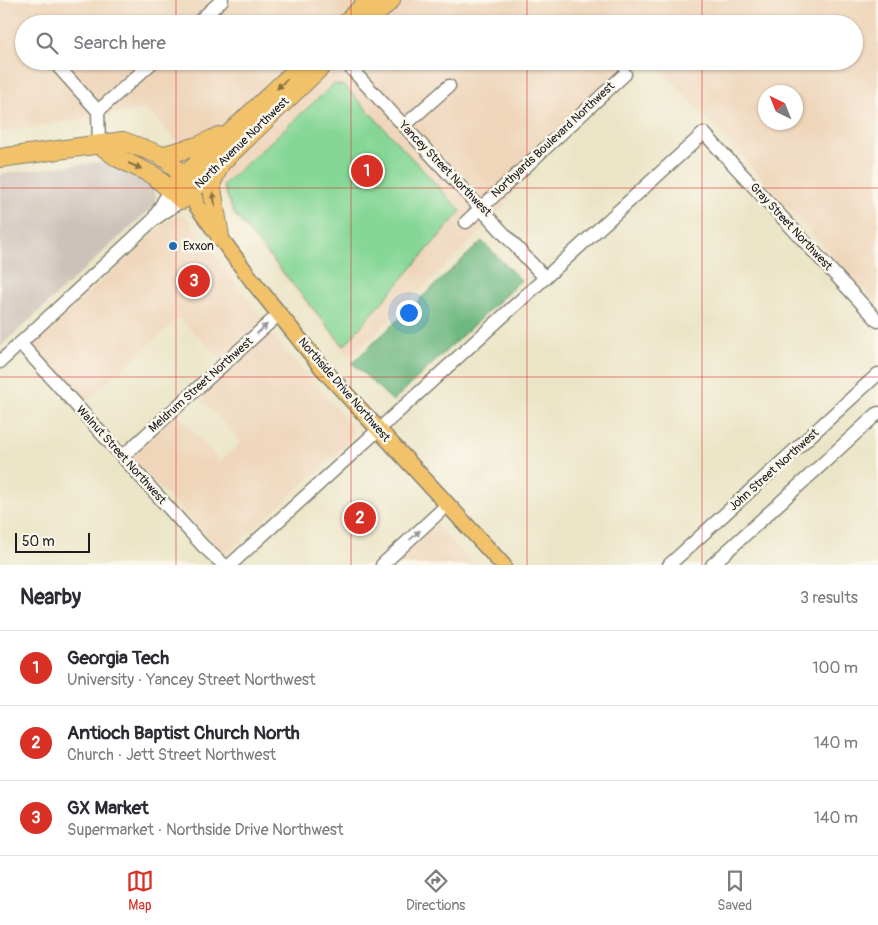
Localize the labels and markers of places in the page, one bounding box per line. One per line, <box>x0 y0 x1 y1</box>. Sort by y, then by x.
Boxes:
pin: 1 <box>351 152 383 190</box>
place label: Exxon <box>183 239 214 254</box>
marker: Exxon <box>167 240 179 252</box>
pin: 3 <box>178 262 210 300</box>
pin: 2 <box>344 499 376 537</box>

